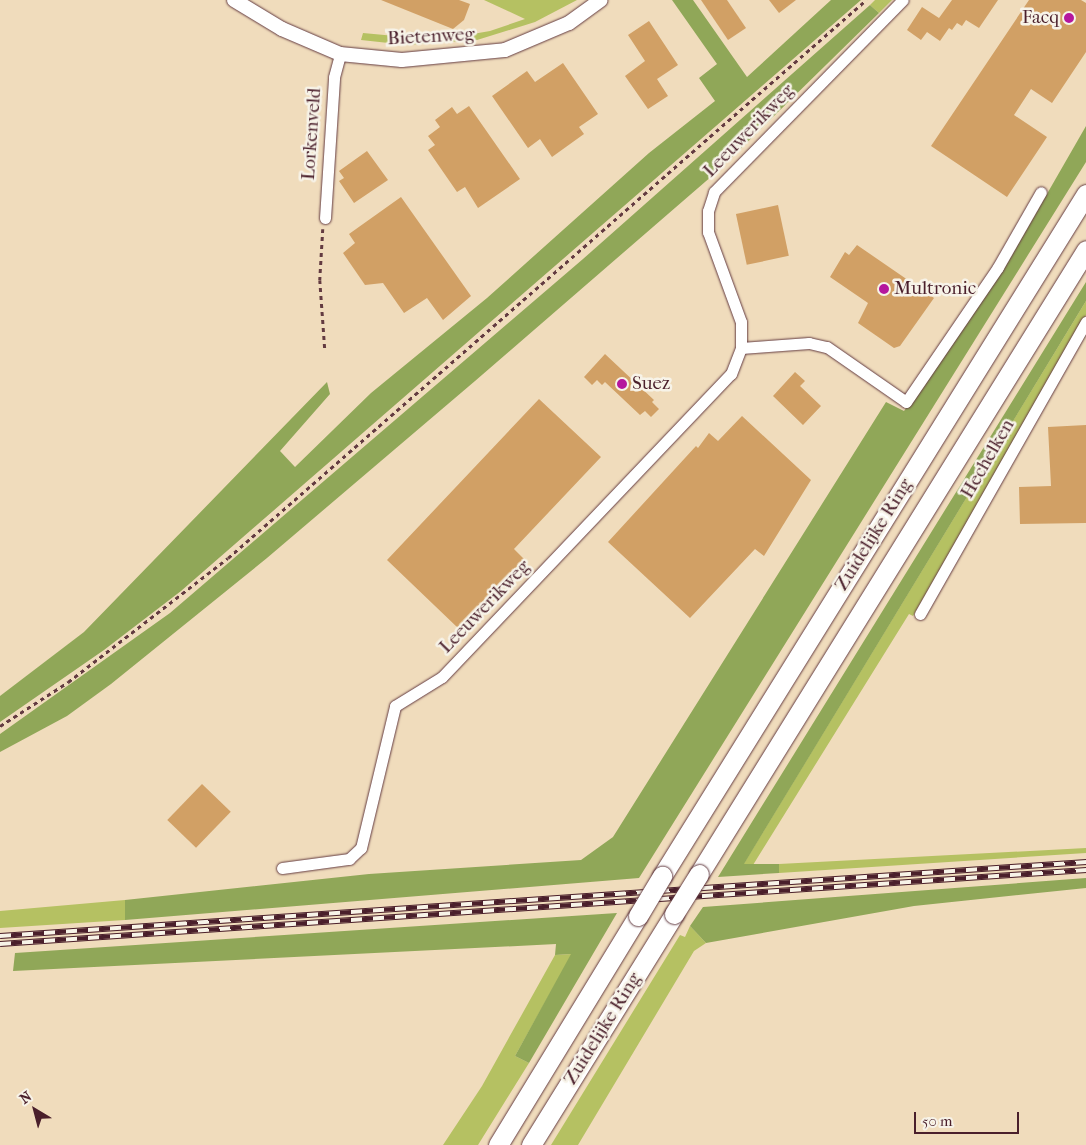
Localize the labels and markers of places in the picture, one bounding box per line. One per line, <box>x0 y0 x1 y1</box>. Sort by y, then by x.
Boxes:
place label: Facq <box>1022 7 1059 29</box>
marker: Facq <box>1063 12 1075 24</box>
place label: Multronic <box>894 278 976 300</box>
marker: Multronic <box>878 283 890 295</box>
place label: Suez <box>632 373 670 395</box>
marker: Suez <box>616 378 628 390</box>

